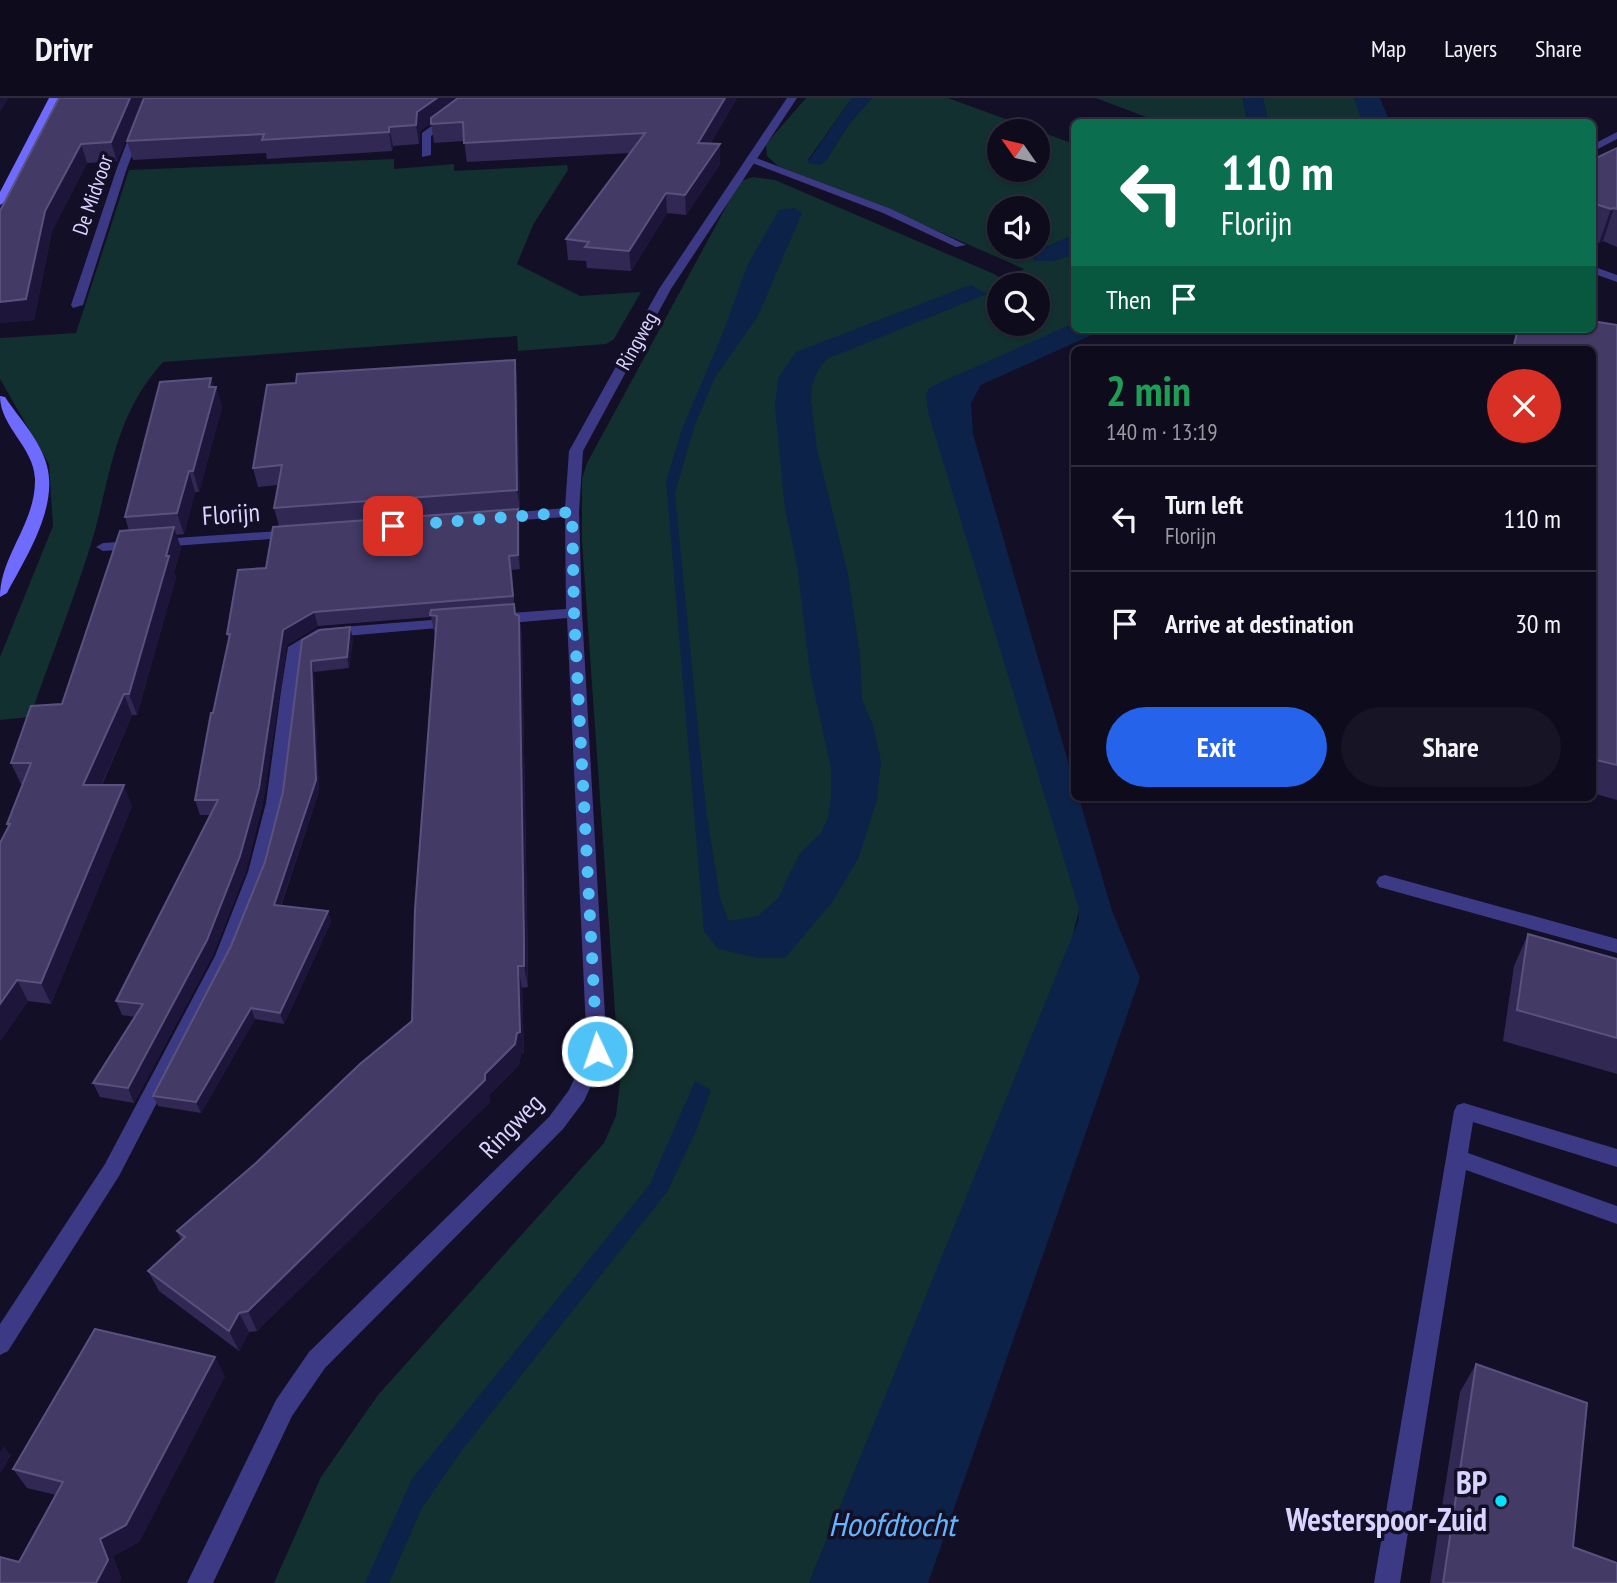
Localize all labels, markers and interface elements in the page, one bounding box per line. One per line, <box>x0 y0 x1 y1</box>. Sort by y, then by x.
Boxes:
text: Drivr <box>35 27 93 70</box>
text: Map <box>1371 33 1406 64</box>
text: Layers <box>1444 33 1497 64</box>
text: Share <box>1535 33 1582 64</box>
north arrow <box>987 119 1050 182</box>
map controls <box>987 119 1050 336</box>
text: 110 m <box>1221 140 1334 204</box>
icon: left <box>1106 147 1197 238</box>
street label: De Midvoor <box>66 151 119 239</box>
button: sound <box>987 196 1050 259</box>
text: Florijn <box>1221 202 1292 244</box>
button: search <box>987 273 1050 336</box>
icon: arrive <box>1165 280 1203 318</box>
text: Then <box>1106 283 1151 316</box>
street label: Ringweg <box>610 307 664 375</box>
text: 2 min <box>1106 363 1191 418</box>
button: close <box>1487 369 1561 443</box>
text: 140 m · 13:19 <box>1106 417 1218 446</box>
text: Turn left <box>1165 488 1243 521</box>
street label: Florijn <box>201 495 261 532</box>
pin <box>363 496 423 556</box>
icon: left <box>1106 500 1144 538</box>
text: 110 m <box>1503 502 1561 535</box>
icon: arrive <box>374 507 412 545</box>
text: Florijn <box>1165 521 1216 550</box>
icon: arrive <box>1106 605 1144 643</box>
text: Arrive at destination <box>1165 607 1354 640</box>
text: 30 m <box>1515 607 1561 640</box>
button: Exit <box>1106 707 1327 787</box>
button: Share <box>1341 707 1561 787</box>
position arrow <box>560 1014 634 1088</box>
street label: Ringweg <box>472 1086 549 1165</box>
place label: BP Westerspoor-Zuid <box>1285 1461 1487 1540</box>
marker: BP Westerspoor-Zuid <box>1493 1493 1509 1509</box>
water label: Hoofdtocht <box>828 1502 959 1545</box>

